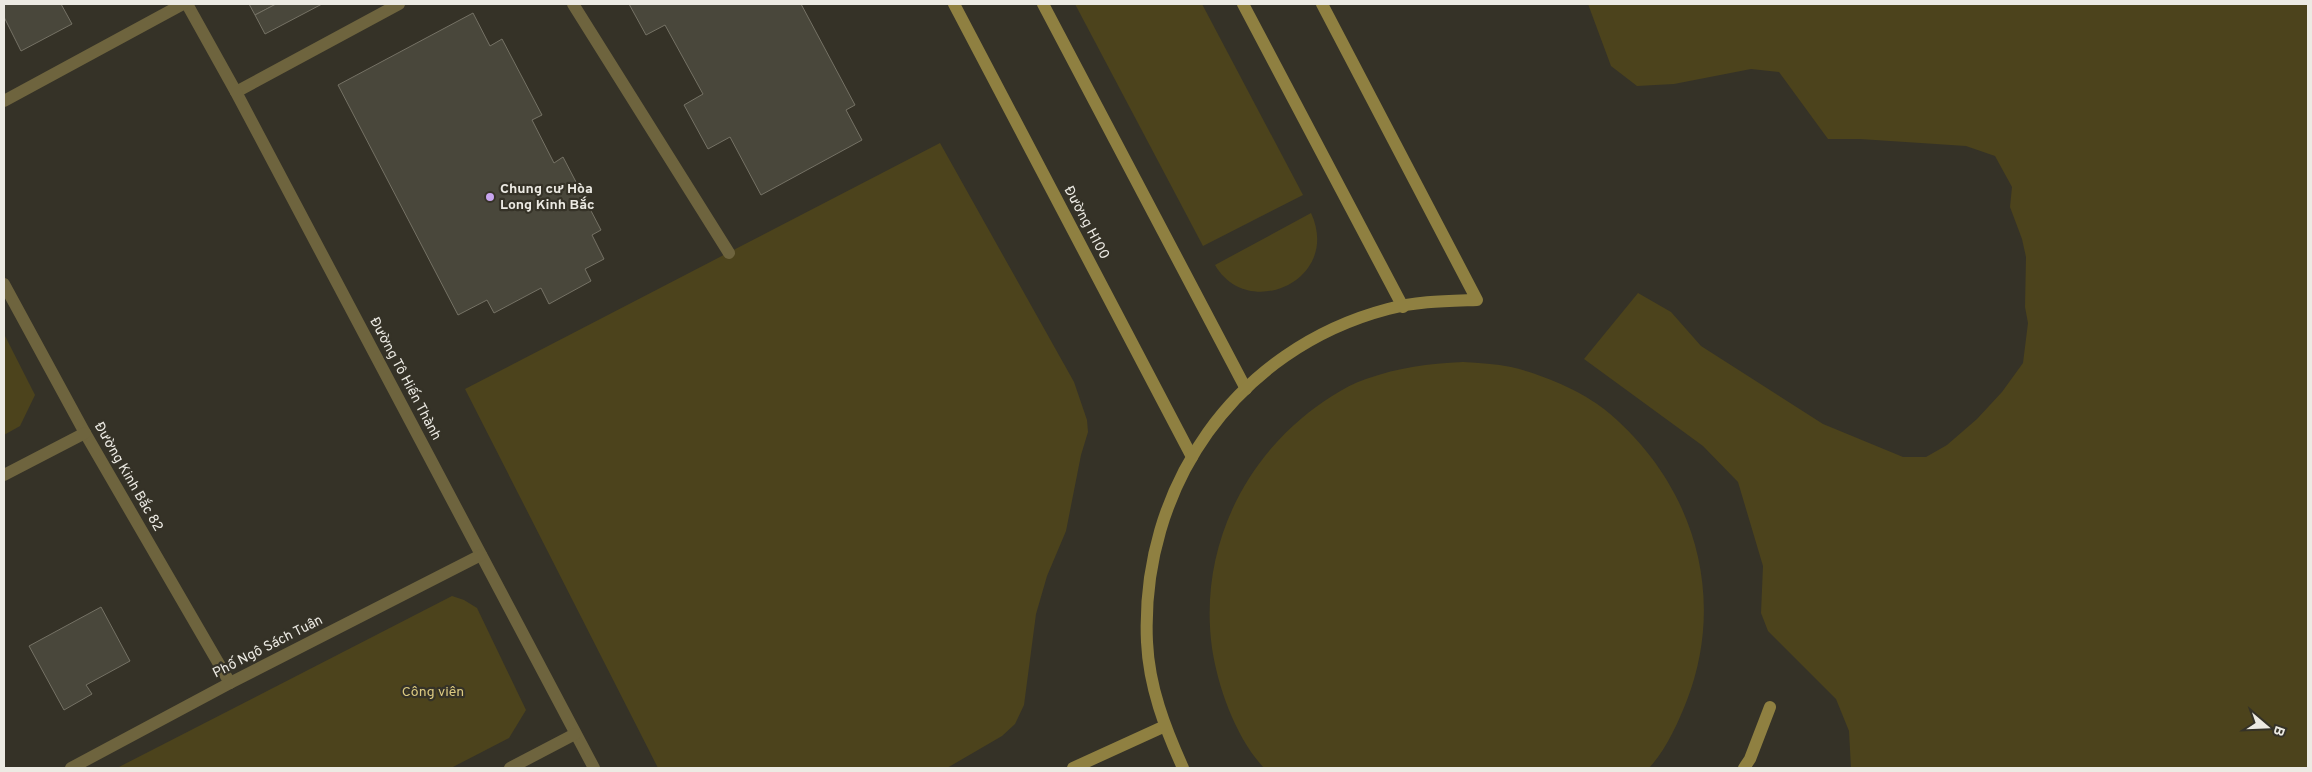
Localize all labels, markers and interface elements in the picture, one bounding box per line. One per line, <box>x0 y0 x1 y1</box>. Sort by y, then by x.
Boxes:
place label: Chung cư Hòa Long Kinh Bắc <box>500 181 595 214</box>
street label: Đường H100 <box>1060 183 1112 263</box>
marker: Chung cư Hòa Long Kinh Bắc <box>484 191 496 203</box>
street label: Đường Tô Hiến Thành <box>365 315 445 443</box>
street label: Đường Kinh Bắc 82 <box>90 419 167 535</box>
street label: Phố Ngô Sách Tuân <box>210 612 326 682</box>
park label: Công viên <box>402 684 464 701</box>
north arrow <box>2242 702 2292 752</box>
text: B <box>2268 723 2287 738</box>

